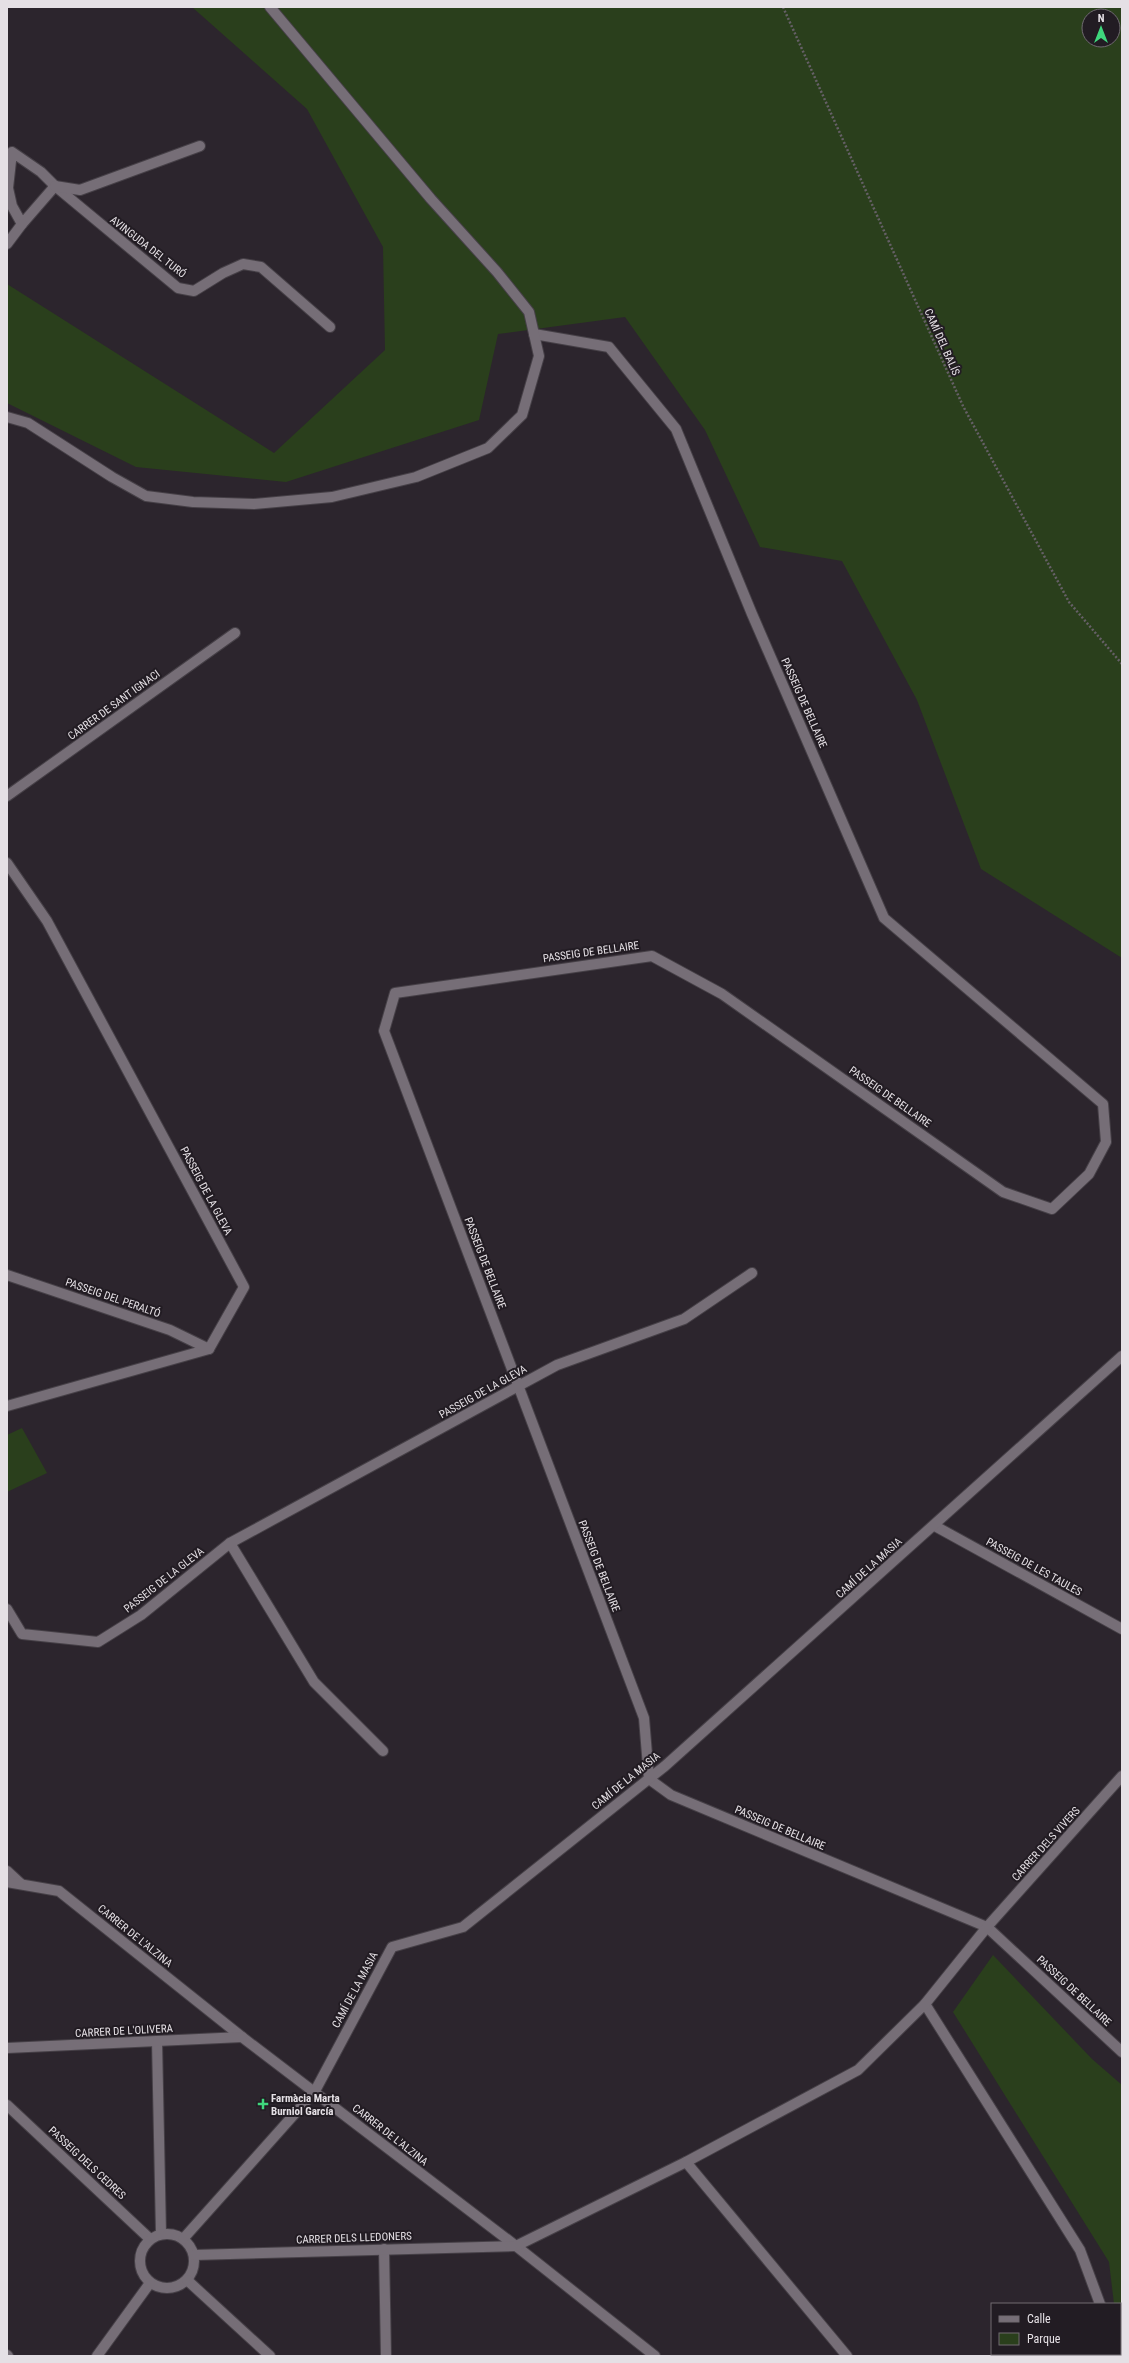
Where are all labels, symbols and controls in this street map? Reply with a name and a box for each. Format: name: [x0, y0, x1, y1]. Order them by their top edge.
north arrow: [1081, 8, 1121, 48]
text: N: [1098, 12, 1105, 25]
street label: AVINGUDA DEL TURÓ: [107, 213, 189, 281]
street label: CAMÍ DEL BALÍS: [921, 307, 963, 378]
street label: PASSEIG DE BELLAIRE: [778, 656, 830, 750]
street label: CARRER DE SANT IGNACI: [65, 667, 163, 743]
street label: PASSEIG DE BELLAIRE: [542, 939, 640, 965]
street label: PASSEIG DE BELLAIRE: [847, 1064, 934, 1130]
street label: PASSEIG DE LA GLEVA: [177, 1145, 235, 1238]
street label: PASSEIG DE BELLAIRE: [462, 1215, 509, 1311]
street label: PASSEIG DEL PERALTÓ: [64, 1276, 162, 1320]
street label: PASSEIG DE LA GLEVA: [437, 1362, 530, 1421]
street label: PASSEIG DE BELLAIRE: [576, 1518, 623, 1614]
street label: CAMÍ DE LA MASIA: [833, 1535, 905, 1601]
street label: PASSEIG DE LES TAULES: [984, 1535, 1084, 1599]
street label: PASSEIG DE LA GLEVA: [121, 1544, 207, 1615]
street label: CAMÍ DE LA MASIA: [589, 1749, 663, 1813]
street label: PASSEIG DE BELLAIRE: [733, 1803, 828, 1853]
street label: CARRER DELS VIVERS: [1009, 1804, 1083, 1884]
street label: CARRER DE L'ALZINA: [95, 1902, 175, 1970]
street label: CAMÍ DE LA MASIA: [329, 1949, 381, 2030]
street label: PASSEIG DE BELLAIRE: [1034, 1953, 1114, 2029]
street label: CARRER DE L'OLIVERA: [75, 2022, 174, 2040]
place label: Farmàcia Marta Burniol García: [271, 2092, 340, 2118]
marker: Farmàcia Marta Burniol García: [258, 2099, 268, 2109]
street label: CARRER DE L'ALZINA: [350, 2101, 431, 2169]
street label: PASSEIG DELS CEDRES: [46, 2124, 128, 2202]
street label: CARRER DELS LLEDONERS: [296, 2229, 412, 2247]
legend: [991, 2303, 1121, 2355]
text: Calle: [1027, 2312, 1051, 2326]
text: Parque: [1027, 2332, 1061, 2346]

